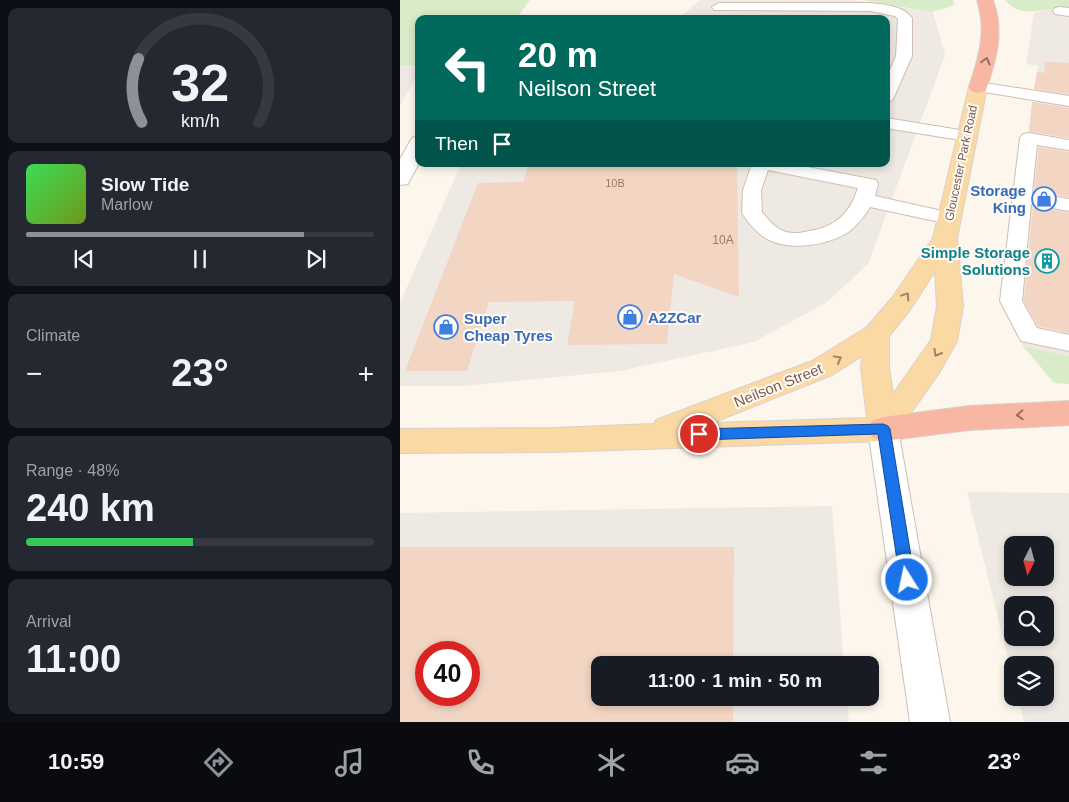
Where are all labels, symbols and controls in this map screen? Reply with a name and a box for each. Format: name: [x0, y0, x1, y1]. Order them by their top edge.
icon: left: [435, 35, 500, 100]
text: 20 m: [518, 35, 598, 74]
text: 32: [171, 54, 229, 112]
one-way arrow: [980, 56, 991, 65]
text: Neilson Street: [518, 76, 656, 101]
street label: Gloucester Park Road: [942, 104, 980, 222]
text: km/h: [181, 111, 219, 131]
icon: arrive: [488, 130, 516, 158]
text: Then: [435, 133, 478, 154]
text: Slow Tide: [101, 174, 189, 195]
house number: 10B: [605, 177, 625, 189]
place label: Storage King: [970, 182, 1026, 216]
shop icon: Storage King: [1031, 186, 1057, 212]
text: Marlow: [101, 196, 153, 213]
house number: 10A: [712, 233, 734, 247]
place label: Simple Storage Solutions: [921, 244, 1030, 278]
icon: previous: [70, 245, 98, 273]
icon: pause: [186, 245, 214, 273]
icon: next: [302, 245, 330, 273]
building icon: Simple Storage Solutions: [1034, 248, 1060, 274]
one-way arrow: [900, 292, 909, 302]
shop icon: A2ZCar: [617, 304, 643, 330]
place label: A2ZCar: [648, 309, 702, 326]
place label: Super Cheap Tyres: [464, 310, 553, 344]
shop icon: Super Cheap Tyres: [433, 314, 459, 340]
text: Climate: [26, 327, 80, 344]
one-way arrow: [933, 347, 943, 356]
text: 23°: [171, 352, 229, 394]
one-way arrow: [832, 355, 841, 365]
text: −: [26, 358, 42, 389]
text: +: [358, 358, 374, 389]
street label: Neilson Street: [731, 359, 826, 411]
one-way arrow: [1016, 409, 1024, 420]
pin: [678, 413, 720, 455]
icon: arrive: [685, 420, 713, 448]
text: Range · 48%: [26, 462, 119, 479]
text: 240 km: [26, 487, 155, 529]
north arrow: [1004, 536, 1054, 586]
map controls: [1004, 536, 1054, 706]
position arrow: [880, 553, 932, 605]
button: search: [1004, 596, 1054, 646]
text: Arrival: [26, 613, 71, 630]
text: 11:00: [26, 638, 121, 680]
speed limit sign: 40: [415, 641, 480, 706]
button: layers: [1004, 656, 1054, 706]
text: 11:00 · 1 min · 50 m: [648, 670, 822, 691]
icon: directions: [201, 745, 236, 780]
icon: music: [332, 745, 367, 780]
icon: phone: [463, 745, 498, 780]
icon: climate: [594, 745, 629, 780]
icon: car: [725, 745, 760, 780]
icon: filters: [856, 745, 891, 780]
text: 10:59: [48, 749, 104, 774]
text: 23°: [988, 749, 1021, 774]

